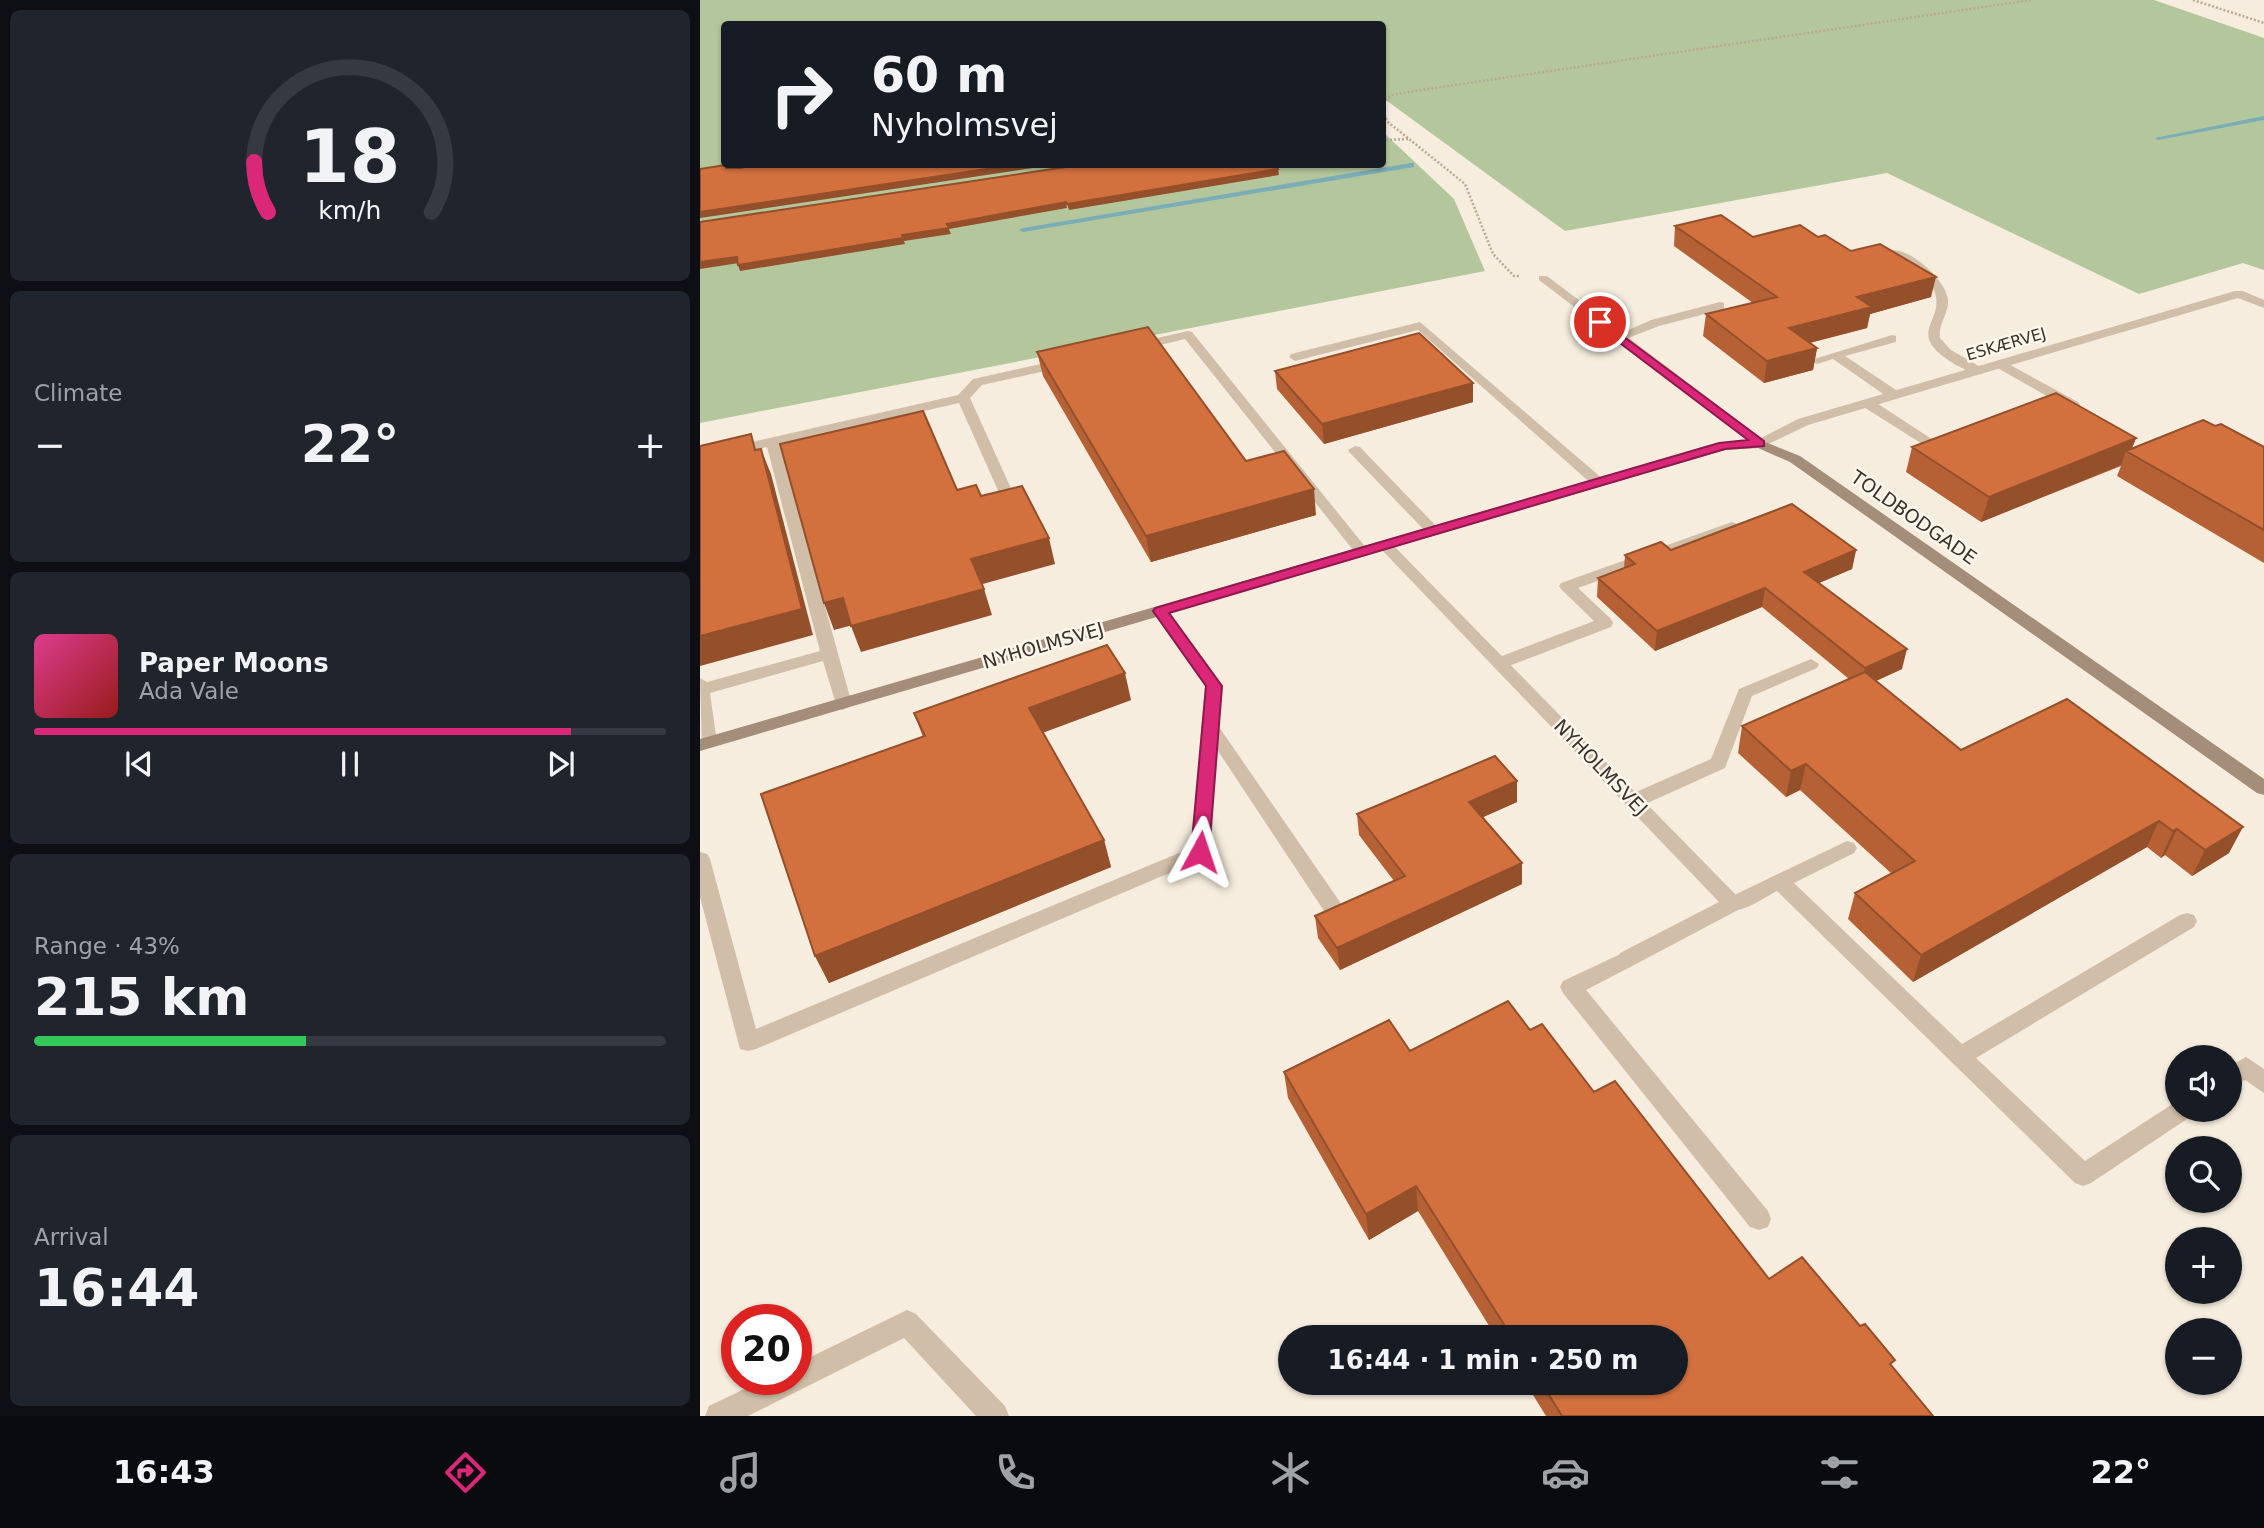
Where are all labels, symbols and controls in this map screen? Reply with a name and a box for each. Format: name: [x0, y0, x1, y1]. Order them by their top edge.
text: 60 m: [871, 47, 1007, 104]
icon: right: [756, 49, 847, 140]
text: Nyholmsvej: [871, 106, 1058, 144]
text: 18: [299, 114, 401, 199]
text: km/h: [318, 195, 382, 224]
pin: [1570, 292, 1630, 352]
icon: arrive: [1581, 303, 1619, 341]
street label: ESKÆRVEJ: [1964, 324, 2048, 364]
text: Climate: [34, 380, 123, 406]
text: 22°: [301, 414, 399, 474]
text: −: [34, 423, 66, 467]
text: +: [634, 423, 666, 467]
street label: TOLDBODGADE: [1846, 465, 1981, 569]
street label: NYHOLMSVEJ: [980, 617, 1106, 673]
text: Paper Moons: [139, 648, 329, 678]
text: Ada Vale: [139, 678, 239, 704]
street label: NYHOLMSVEJ: [1550, 715, 1652, 819]
icon: previous: [120, 745, 158, 783]
icon: pause: [331, 745, 369, 783]
icon: next: [542, 745, 580, 783]
position arrow: [1163, 815, 1237, 889]
text: Range · 43%: [34, 933, 180, 959]
text: 215 km: [34, 967, 249, 1027]
map controls: [2165, 1045, 2242, 1395]
button: sound: [2165, 1045, 2242, 1122]
button: search: [2165, 1136, 2242, 1213]
text: Arrival: [34, 1224, 109, 1250]
button: +: [2165, 1227, 2242, 1304]
text: 16:44: [34, 1258, 200, 1318]
speed limit sign: 20: [721, 1304, 812, 1395]
button: −: [2165, 1318, 2242, 1395]
text: 16:44 · 1 min · 250 m: [1328, 1345, 1638, 1375]
icon: directions: [441, 1448, 490, 1497]
icon: music: [716, 1448, 765, 1497]
icon: phone: [991, 1448, 1040, 1497]
icon: climate: [1266, 1448, 1315, 1497]
icon: car: [1541, 1448, 1590, 1497]
icon: filters: [1815, 1448, 1864, 1497]
text: 16:43: [113, 1453, 215, 1491]
text: 22°: [2090, 1453, 2151, 1491]

